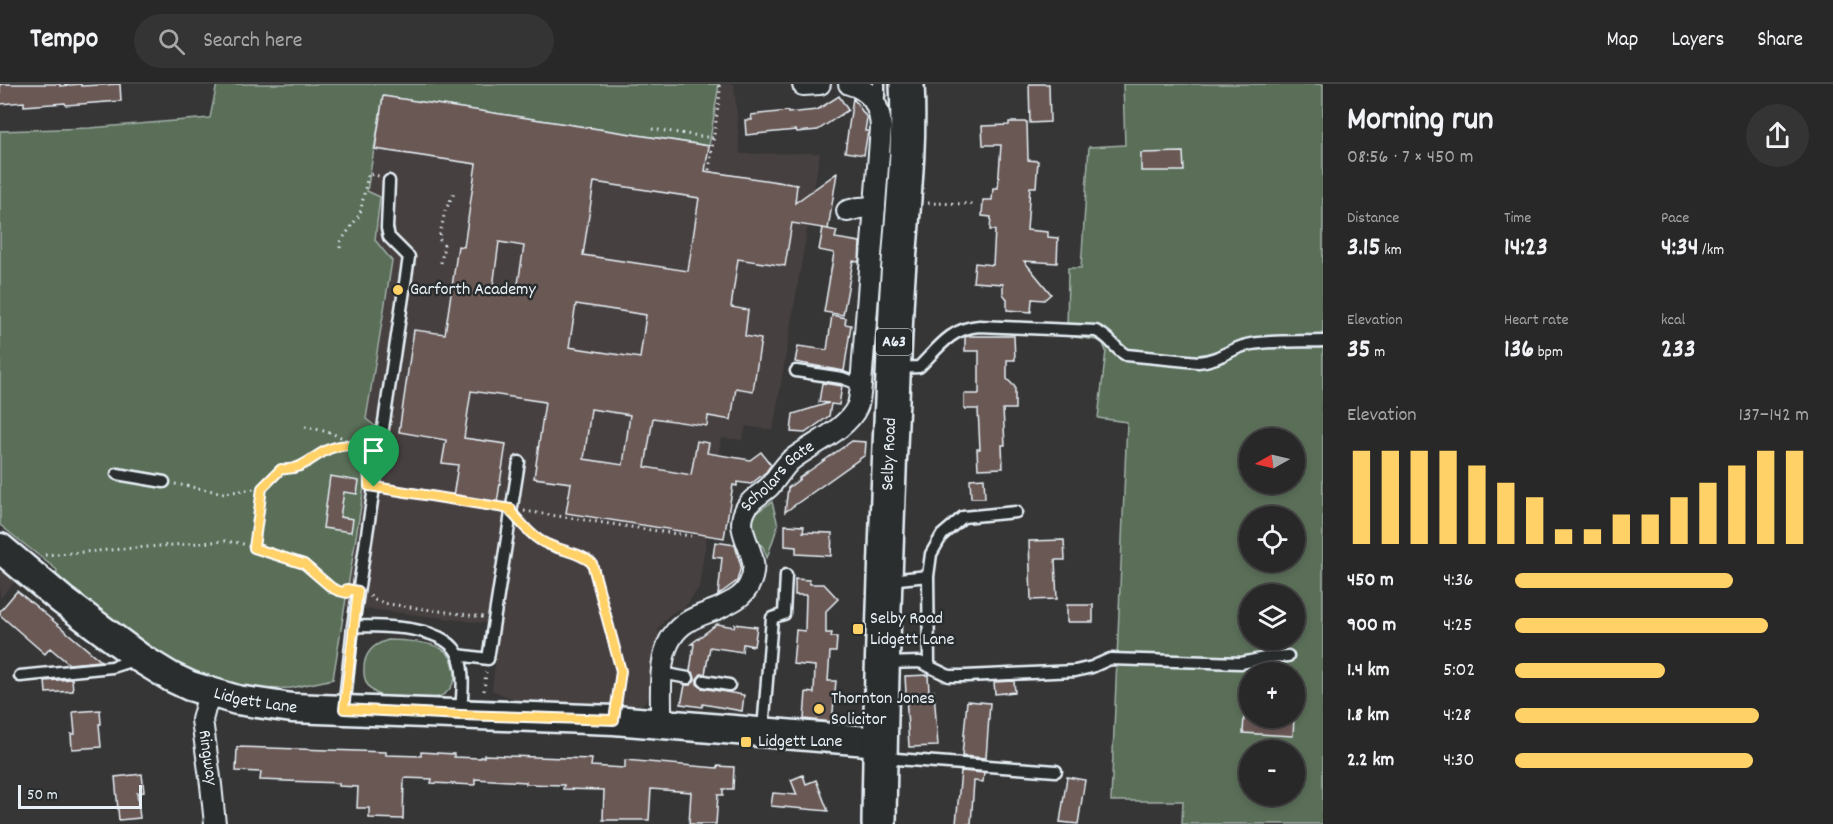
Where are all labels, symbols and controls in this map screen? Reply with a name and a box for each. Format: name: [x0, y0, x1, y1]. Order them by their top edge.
search box: [134, 14, 554, 68]
text: Tempo: [30, 21, 98, 61]
icon: search: [155, 25, 188, 58]
text: Search here: [203, 26, 303, 57]
text: Map: [1607, 26, 1638, 56]
text: Layers: [1671, 26, 1724, 56]
text: Share: [1757, 26, 1803, 56]
text: Morning run: [1347, 98, 1494, 145]
button: share: [1746, 104, 1809, 167]
text: 08:56 · 7 × 450 m: [1347, 144, 1473, 172]
text: Distance: [1347, 207, 1399, 230]
text: Time: [1504, 207, 1531, 230]
text: Pace: [1661, 207, 1689, 230]
text: 3.15: [1347, 230, 1381, 267]
text: 14:23: [1504, 230, 1548, 267]
text: 4:34: [1661, 230, 1698, 267]
text: km: [1381, 239, 1402, 262]
text: /km: [1698, 239, 1724, 262]
place label: Garforth Academy: [410, 278, 536, 303]
marker: Garforth Academy: [391, 283, 405, 297]
text: Elevation: [1347, 309, 1403, 332]
text: Heart rate: [1504, 309, 1569, 332]
text: kcal: [1661, 309, 1685, 332]
road number: A63: [876, 329, 912, 355]
text: 35: [1347, 332, 1371, 369]
text: 136: [1504, 332, 1534, 369]
text: 233: [1661, 332, 1695, 369]
text: m: [1371, 341, 1385, 364]
text: bpm: [1534, 341, 1563, 364]
text: Elevation: [1347, 402, 1417, 430]
text: 137–142 m: [1738, 402, 1809, 430]
street label: Selby Road: [876, 417, 904, 491]
pin: [348, 425, 399, 487]
north arrow: [1239, 428, 1305, 494]
map controls: [1239, 428, 1305, 806]
icon: arrive: [357, 434, 390, 467]
street label: Scholars Gate: [734, 435, 820, 517]
button: locate: [1239, 506, 1305, 572]
text: 450 m: [1347, 567, 1394, 595]
text: 4:36: [1443, 567, 1473, 595]
button: layers: [1239, 584, 1305, 650]
place label: Selby Road Lidgett Lane: [870, 607, 954, 653]
text: 900 m: [1347, 612, 1396, 640]
text: 4:25: [1443, 612, 1473, 640]
marker: Selby Road Lidgett Lane: [851, 622, 865, 636]
text: 1.4 km: [1347, 657, 1390, 685]
text: 5:02: [1443, 657, 1475, 685]
button: +: [1239, 662, 1305, 728]
street label: Lidgett Lane: [211, 681, 298, 721]
place label: Thornton Jones Solicitor: [831, 687, 935, 733]
marker: Thornton Jones Solicitor: [812, 702, 826, 716]
text: 1.8 km: [1347, 702, 1389, 730]
text: 4:28: [1443, 702, 1471, 730]
street label: Ringway: [191, 728, 224, 788]
place label: Lidgett Lane: [758, 730, 842, 755]
marker: Lidgett Lane: [739, 735, 753, 749]
button: −: [1239, 740, 1305, 806]
text: 2.2 km: [1347, 747, 1394, 775]
text: 4:30: [1443, 747, 1474, 775]
scale bar: [18, 782, 142, 810]
text: 50 m: [27, 784, 58, 807]

